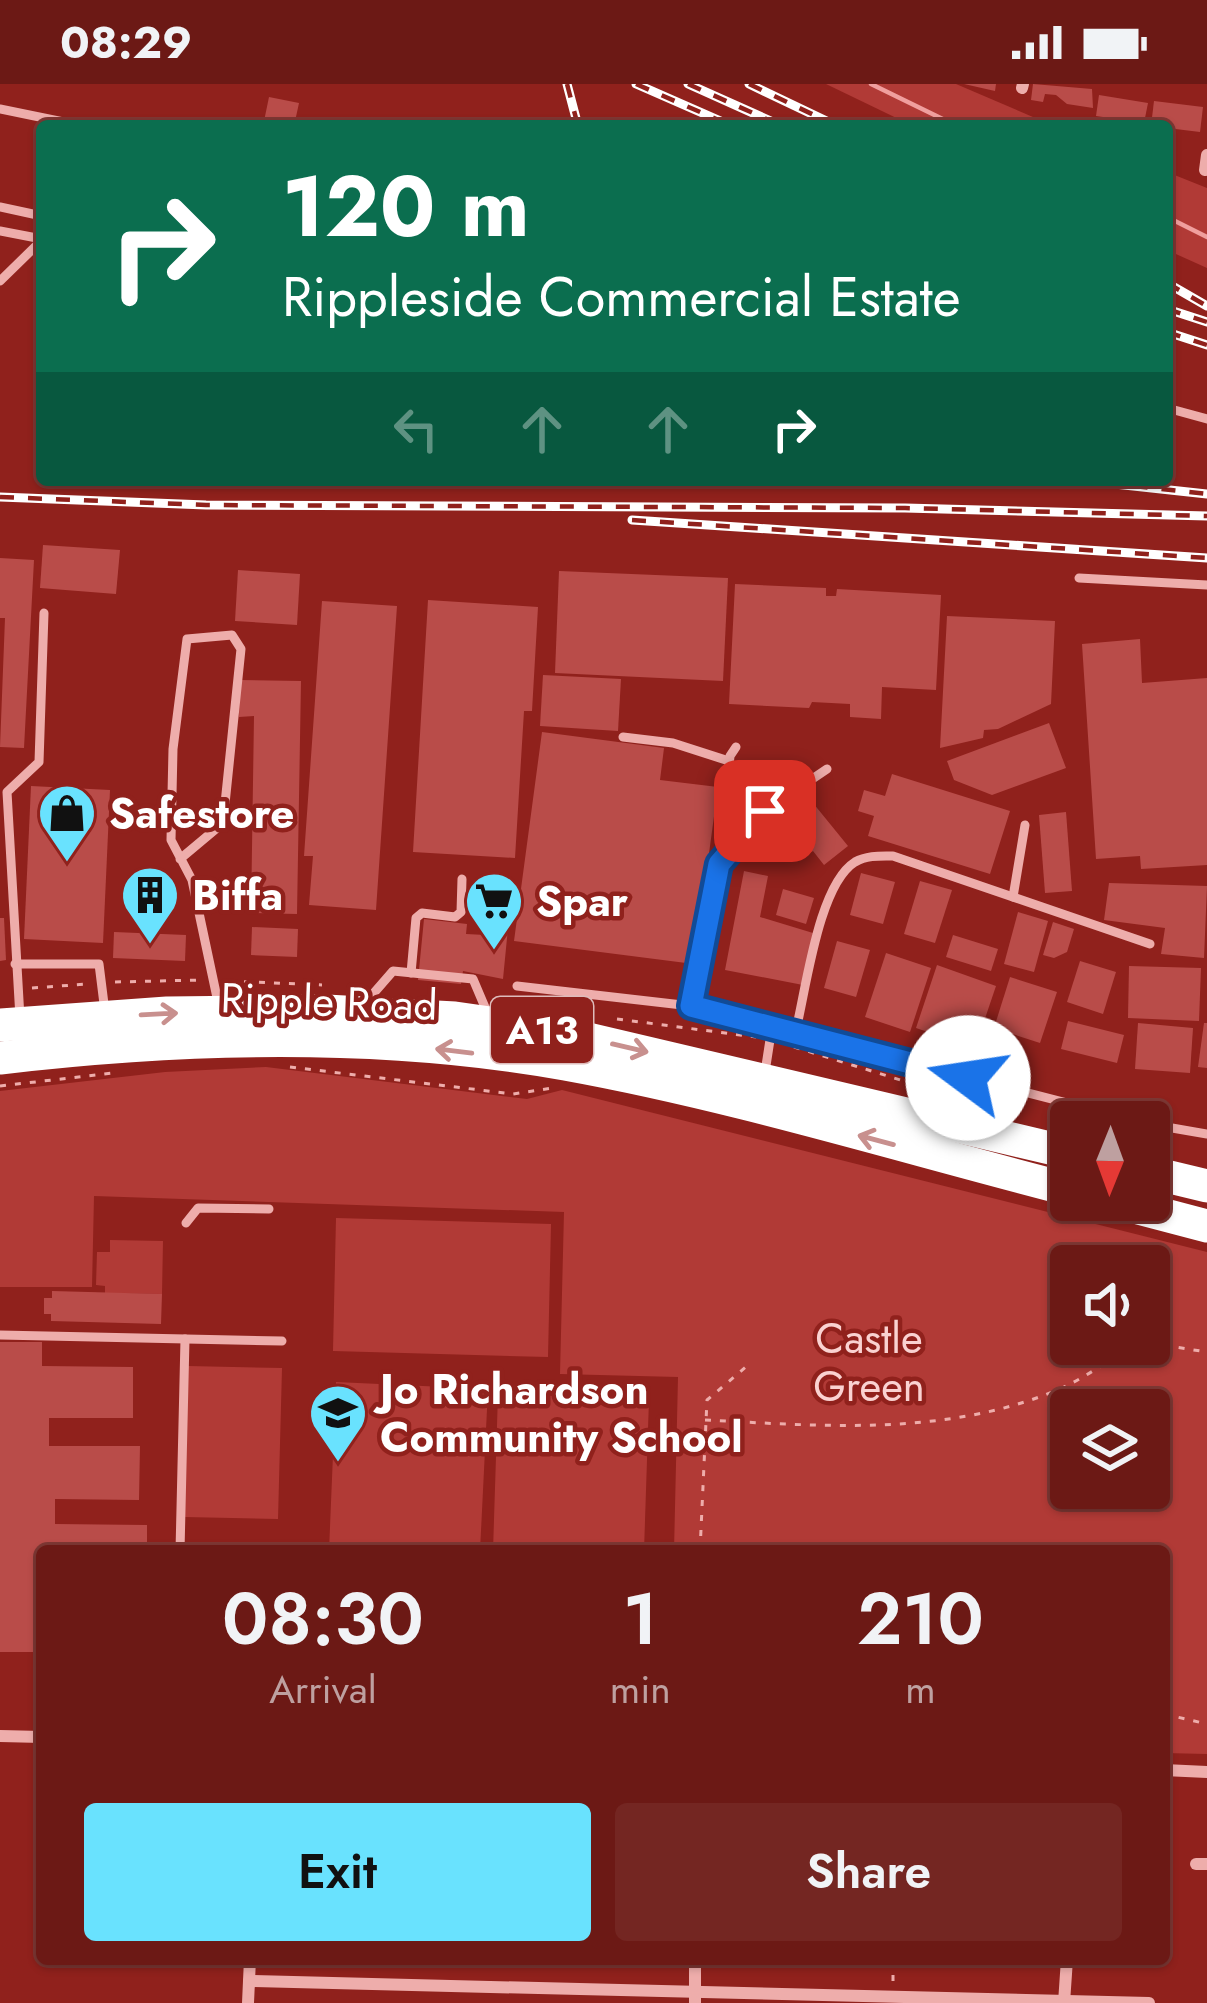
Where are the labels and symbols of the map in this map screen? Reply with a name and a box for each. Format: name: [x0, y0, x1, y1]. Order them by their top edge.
pin: [714, 760, 816, 862]
shop icon: Safestore: [36, 782, 98, 864]
place label: Safestore: [109, 783, 294, 844]
building icon: Biffa: [119, 864, 181, 946]
place label: Biffa: [192, 865, 283, 926]
supermarket icon: Spar: [463, 870, 525, 952]
place label: Spar: [536, 871, 629, 932]
street label: Ripple Road: [220, 967, 438, 1036]
road number: A13: [491, 997, 593, 1063]
one-way arrow: [139, 1002, 178, 1025]
position arrow: [905, 1015, 1031, 1141]
one-way arrow: [610, 1038, 648, 1060]
one-way arrow: [436, 1039, 475, 1061]
north arrow: [1050, 1101, 1170, 1221]
one-way arrow: [858, 1127, 896, 1149]
park label: Castle Green: [813, 1308, 925, 1417]
place label: Jo Richardson Community School: [373, 1359, 743, 1468]
school or university icon: Jo Richardson Community School: [307, 1382, 369, 1464]

